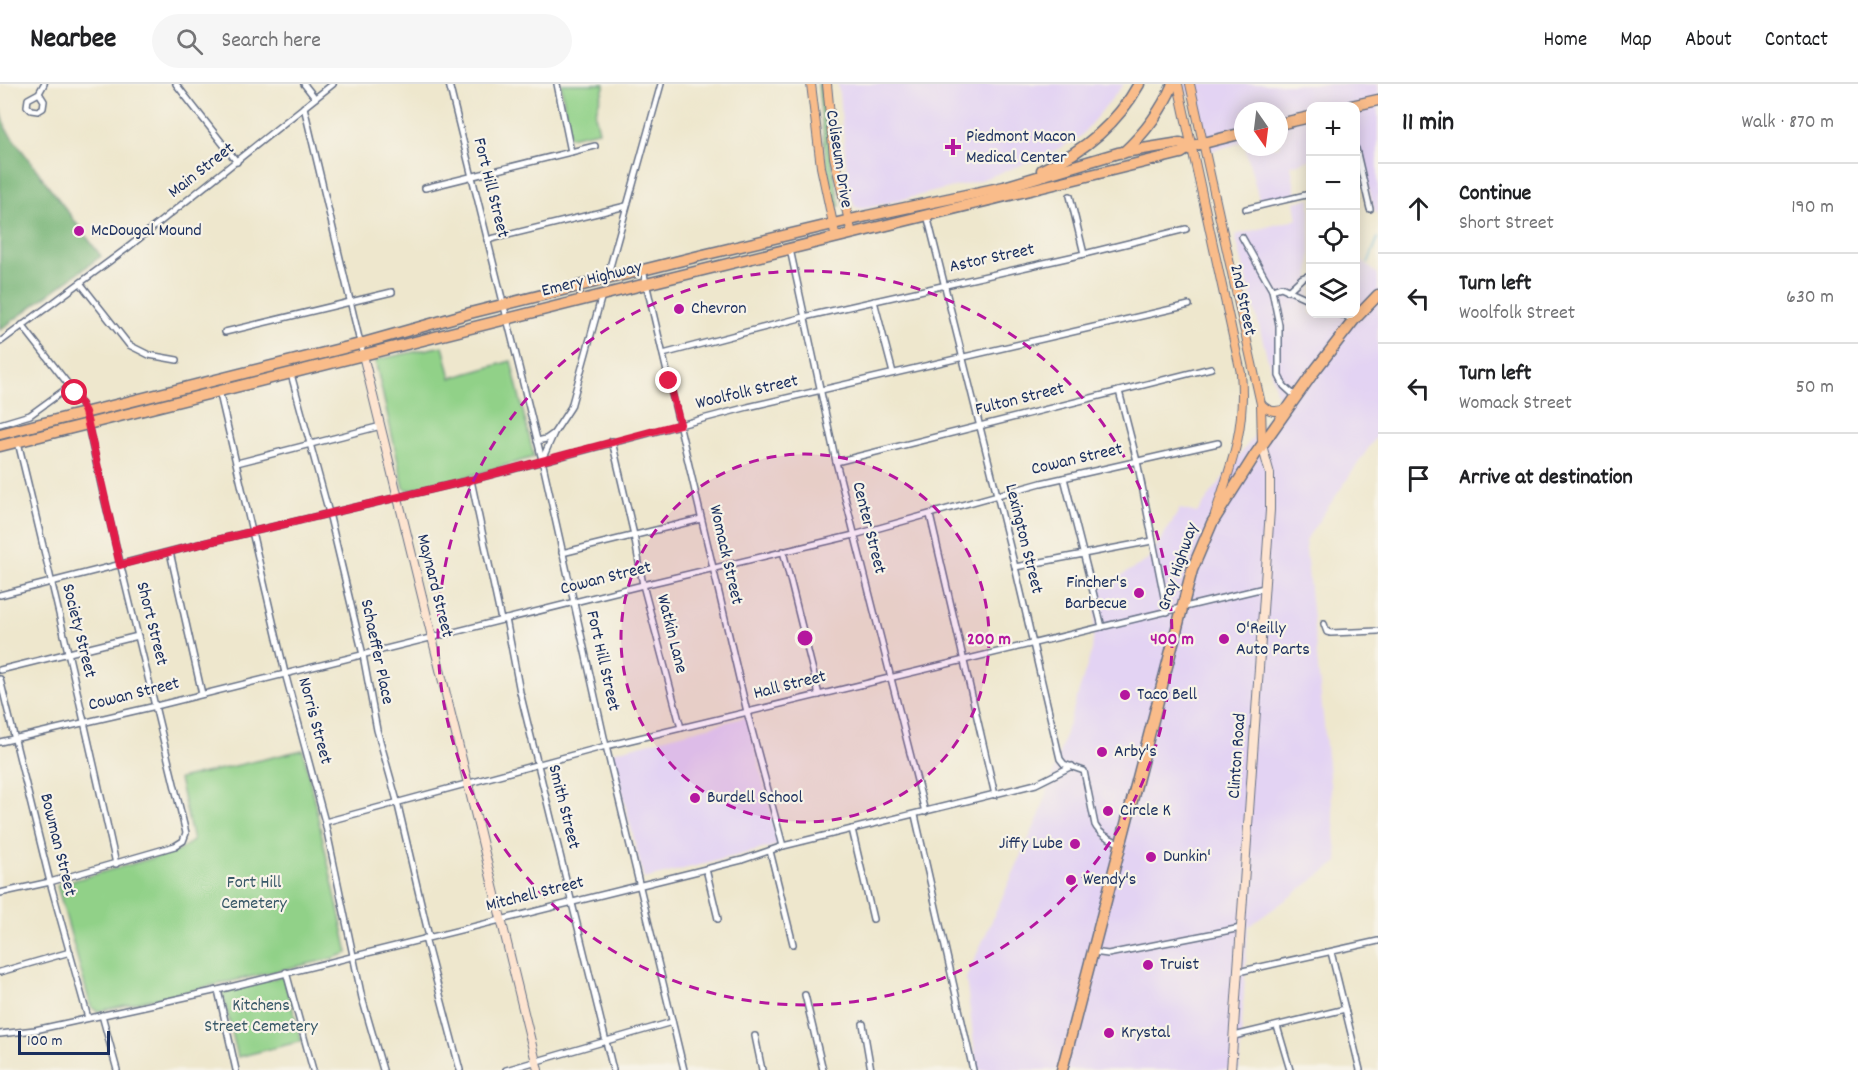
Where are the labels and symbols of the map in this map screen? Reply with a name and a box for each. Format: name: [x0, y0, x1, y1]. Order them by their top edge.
north arrow: [1234, 102, 1288, 156]
street label: Coliseum Drive: [818, 108, 858, 210]
place label: Piedmont Macon Medical Center: [966, 125, 1076, 171]
street label: Fort Hill Street: [465, 135, 515, 241]
street label: Main Street: [163, 137, 241, 205]
marker: Piedmont Macon Medical Center: [944, 138, 962, 156]
place label: McDougal Mound: [91, 219, 202, 244]
marker: McDougal Mound: [72, 224, 86, 238]
street label: Astor Street: [947, 238, 1037, 280]
street label: Emery Highway: [539, 255, 645, 305]
street label: 2nd Street: [1222, 262, 1262, 338]
place label: Chevron: [691, 297, 747, 322]
marker: Chevron: [672, 302, 686, 316]
route end: [655, 367, 681, 393]
street label: Woolfolk Street: [693, 369, 801, 417]
street label: Fulton Street: [973, 377, 1067, 423]
route start: [61, 379, 87, 405]
street label: Cowan Street: [1029, 437, 1126, 483]
street label: Center Street: [844, 479, 892, 577]
street label: Lexington Street: [997, 481, 1049, 597]
street label: Womack Street: [701, 503, 749, 608]
street label: Gray Highway: [1152, 519, 1206, 614]
street label: Maynard Street: [409, 532, 459, 641]
street label: Cowan Street: [558, 556, 655, 602]
place label: Fincher's Barbecue: [1065, 571, 1127, 617]
street label: Short Street: [129, 580, 174, 669]
street label: Society Street: [54, 581, 102, 681]
marker: Fincher's Barbecue: [1132, 586, 1146, 600]
street label: Watkin Lane: [649, 592, 693, 676]
street label: Schaeffer Place: [353, 597, 399, 707]
street label: Fort Hill Street: [578, 608, 626, 714]
place label: O'Reilly Auto Parts: [1236, 617, 1310, 663]
centre of rings: [795, 628, 815, 648]
text: 200 m: [967, 628, 1011, 653]
text: 400 m: [1150, 628, 1194, 653]
marker: O'Reilly Auto Parts: [1217, 632, 1231, 646]
street label: Hall Street: [751, 665, 829, 707]
street label: Cowan Street: [86, 672, 183, 718]
street label: Norris Street: [290, 675, 338, 768]
place label: Taco Bell: [1137, 683, 1198, 708]
marker: Taco Bell: [1118, 688, 1132, 702]
street label: Clinton Road: [1223, 712, 1253, 800]
place label: Arby's: [1114, 740, 1157, 765]
marker: Arby's: [1095, 745, 1109, 759]
street label: Smith Street: [540, 762, 586, 852]
place label: Burdell School: [707, 786, 803, 811]
street label: Bowman Street: [32, 791, 82, 899]
marker: Burdell School: [688, 791, 702, 805]
place label: Circle K: [1120, 799, 1171, 824]
marker: Circle K: [1101, 804, 1115, 818]
place label: Jiffy Lube: [999, 832, 1063, 857]
marker: Jiffy Lube: [1068, 837, 1082, 851]
place label: Dunkin': [1163, 845, 1211, 870]
marker: Dunkin': [1144, 850, 1158, 864]
place label: Wendy's: [1083, 868, 1136, 893]
park label: Fort Hill Cemetery: [221, 871, 288, 917]
street label: Mitchell Street: [483, 871, 587, 919]
marker: Wendy's: [1064, 873, 1078, 887]
place label: Truist: [1160, 953, 1200, 978]
marker: Truist: [1141, 958, 1155, 972]
park label: Kitchens Street Cemetery: [204, 994, 318, 1040]
place label: Krystal: [1121, 1021, 1171, 1046]
marker: Krystal: [1102, 1026, 1116, 1040]
scale bar: [18, 1028, 110, 1056]

